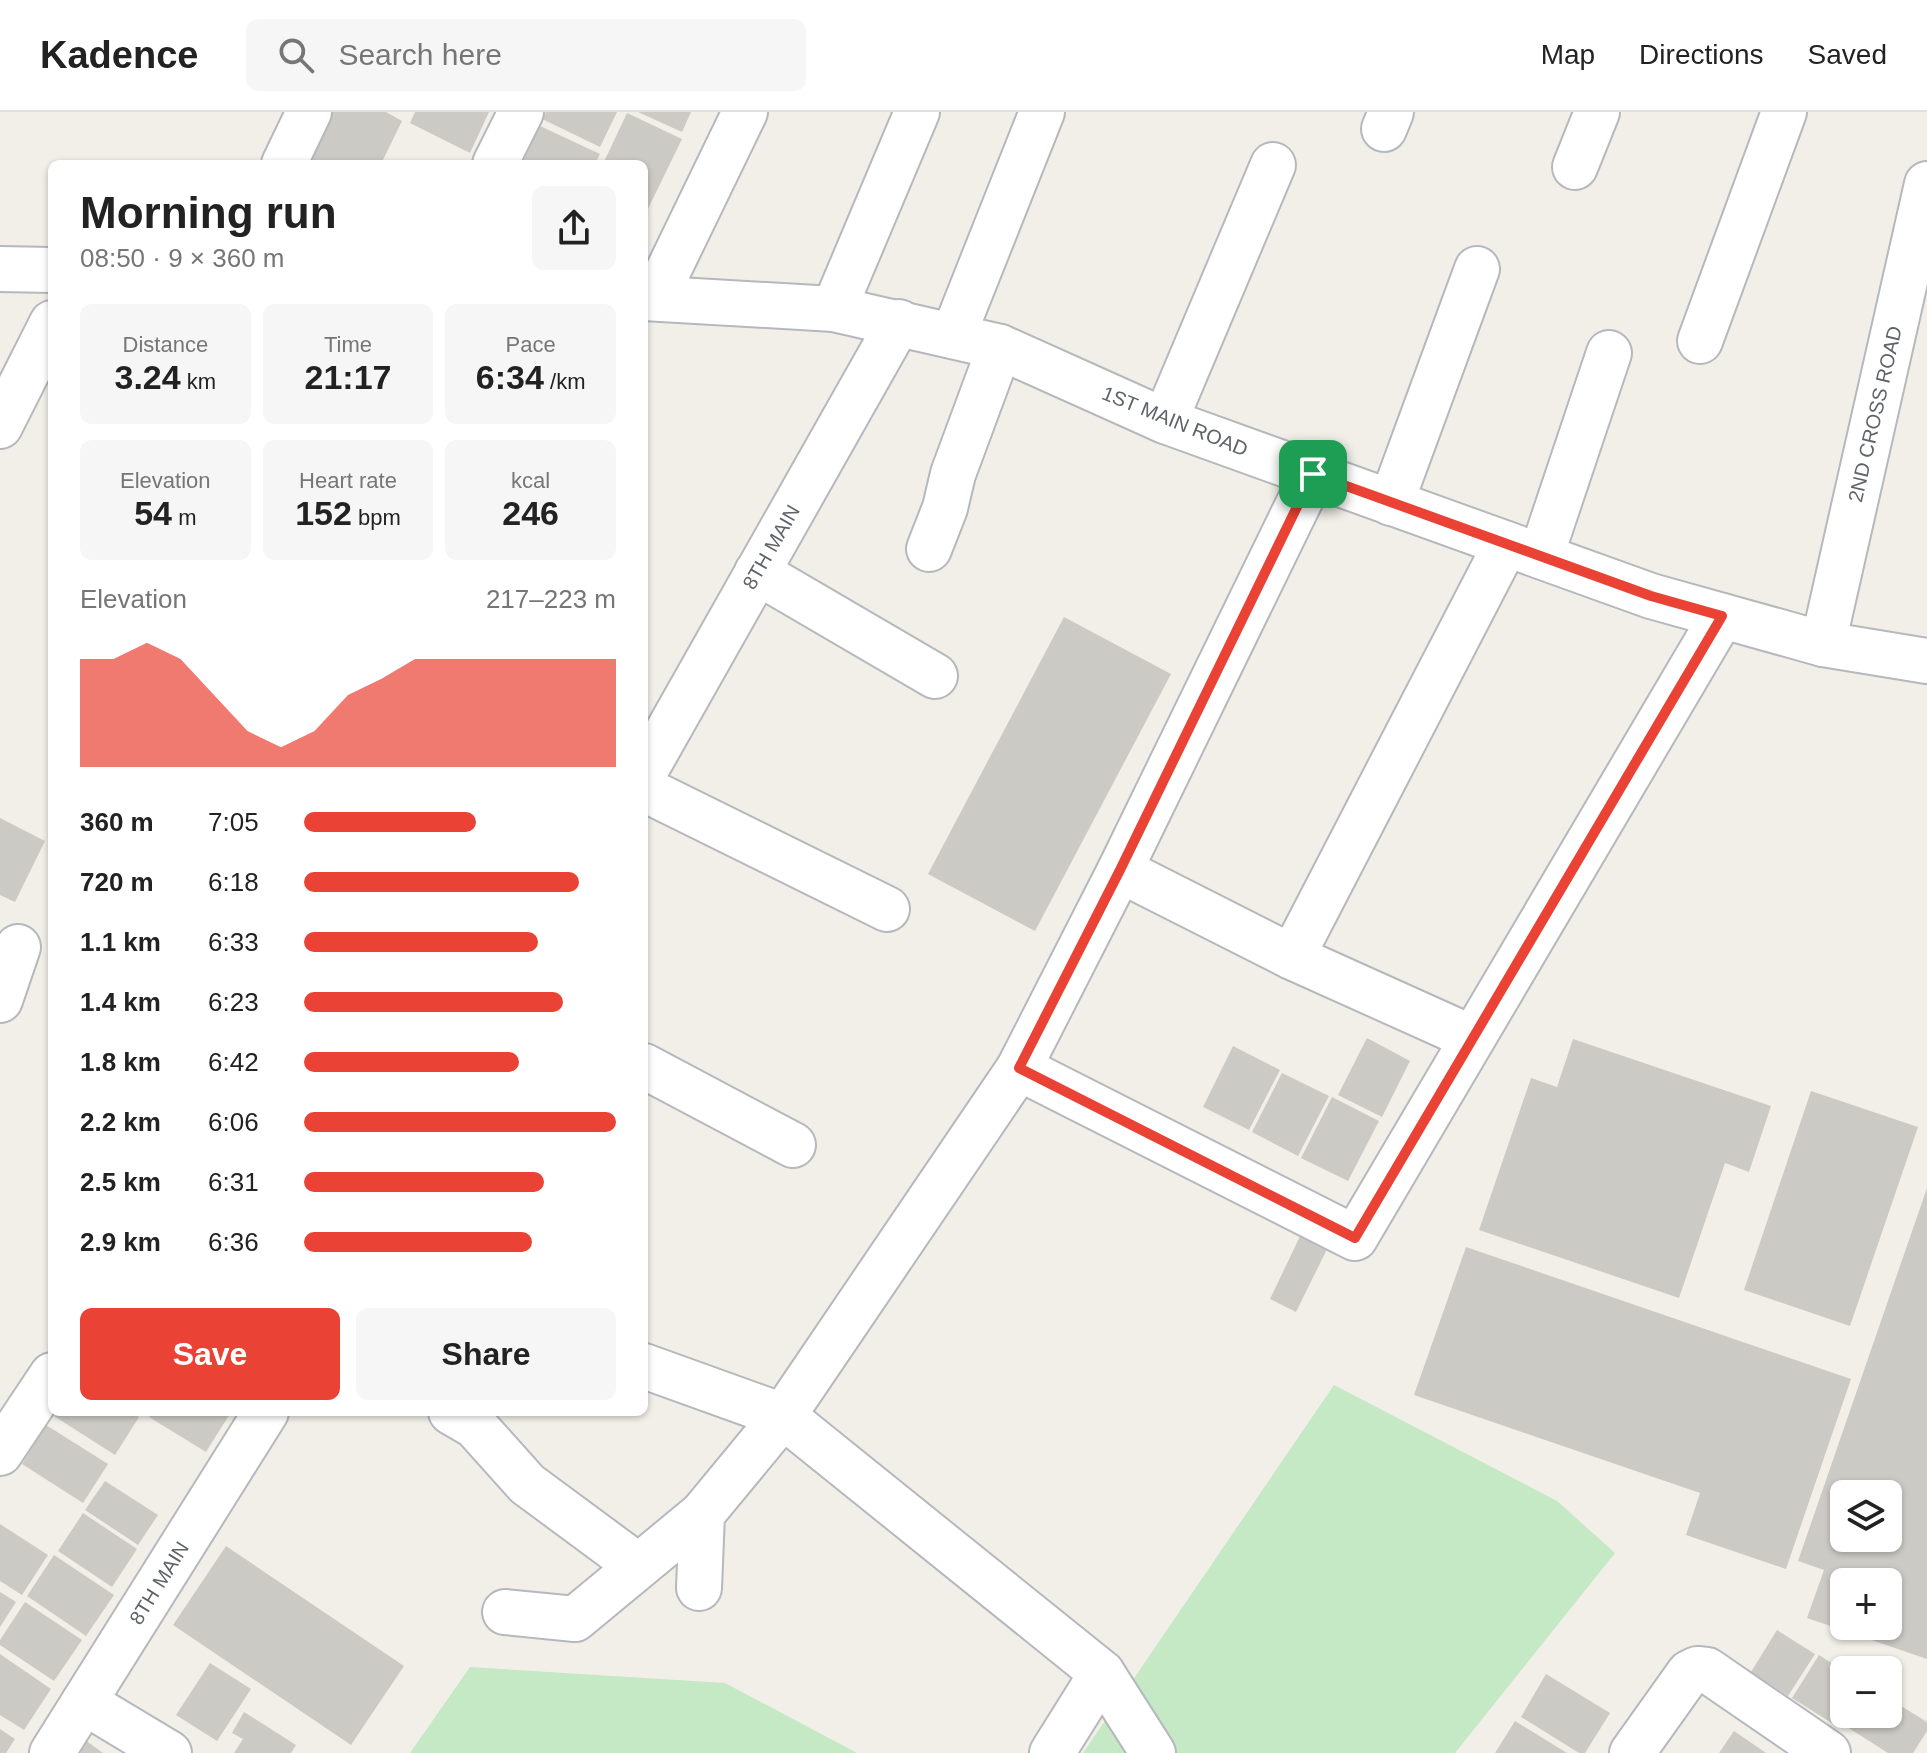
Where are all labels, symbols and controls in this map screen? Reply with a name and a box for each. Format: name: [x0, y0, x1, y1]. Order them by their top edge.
search box: [246, 19, 806, 91]
icon: search: [274, 33, 318, 77]
text: Kadence: [40, 34, 198, 76]
text: Search here: [338, 38, 502, 71]
text: Map: [1541, 39, 1595, 70]
text: Directions: [1639, 39, 1764, 70]
text: Saved: [1808, 39, 1887, 70]
button: share: [532, 186, 616, 270]
text: Morning run: [80, 188, 337, 237]
text: 08:50 · 9 × 360 m: [80, 243, 285, 273]
street label: 2ND CROSS ROAD: [1844, 324, 1906, 504]
text: Distance: [123, 332, 208, 357]
text: Time: [324, 332, 372, 357]
text: Pace: [506, 332, 556, 357]
text: 3.24: [115, 358, 181, 396]
text: 21:17: [305, 358, 391, 396]
text: 6:34: [476, 358, 544, 396]
text: km: [181, 369, 216, 394]
text: /km: [544, 369, 585, 394]
street label: 1ST MAIN ROAD: [1099, 382, 1251, 460]
pin: [1279, 440, 1347, 508]
icon: arrive: [1291, 452, 1335, 496]
text: Elevation: [120, 468, 211, 493]
text: Heart rate: [299, 468, 397, 493]
text: kcal: [511, 468, 550, 493]
text: 54: [134, 494, 172, 532]
text: 152: [295, 494, 352, 532]
text: 246: [502, 494, 559, 532]
street label: 8TH MAIN: [738, 501, 804, 593]
text: m: [172, 505, 196, 530]
text: bpm: [352, 505, 401, 530]
text: Elevation: [80, 584, 187, 614]
text: 217–223 m: [486, 584, 616, 614]
text: 360 m: [80, 807, 154, 837]
text: 7:05: [208, 807, 259, 837]
text: 720 m: [80, 867, 154, 897]
text: 6:18: [208, 867, 259, 897]
text: 1.1 km: [80, 927, 161, 957]
text: 6:33: [208, 927, 259, 957]
text: 1.4 km: [80, 987, 161, 1017]
text: 6:23: [208, 987, 259, 1017]
text: 1.8 km: [80, 1047, 161, 1077]
text: 6:42: [208, 1047, 259, 1077]
text: 2.2 km: [80, 1107, 161, 1137]
text: 6:06: [208, 1107, 259, 1137]
text: 2.5 km: [80, 1167, 161, 1197]
text: 6:31: [208, 1167, 259, 1197]
text: 2.9 km: [80, 1227, 161, 1257]
text: 6:36: [208, 1227, 259, 1257]
button: Save: [80, 1308, 340, 1400]
button: Share: [356, 1308, 616, 1400]
map controls: [1830, 1480, 1902, 1728]
button: layers: [1830, 1480, 1902, 1552]
street label: 8TH MAIN: [125, 1538, 193, 1628]
button: +: [1830, 1568, 1902, 1640]
button: −: [1830, 1656, 1902, 1728]

